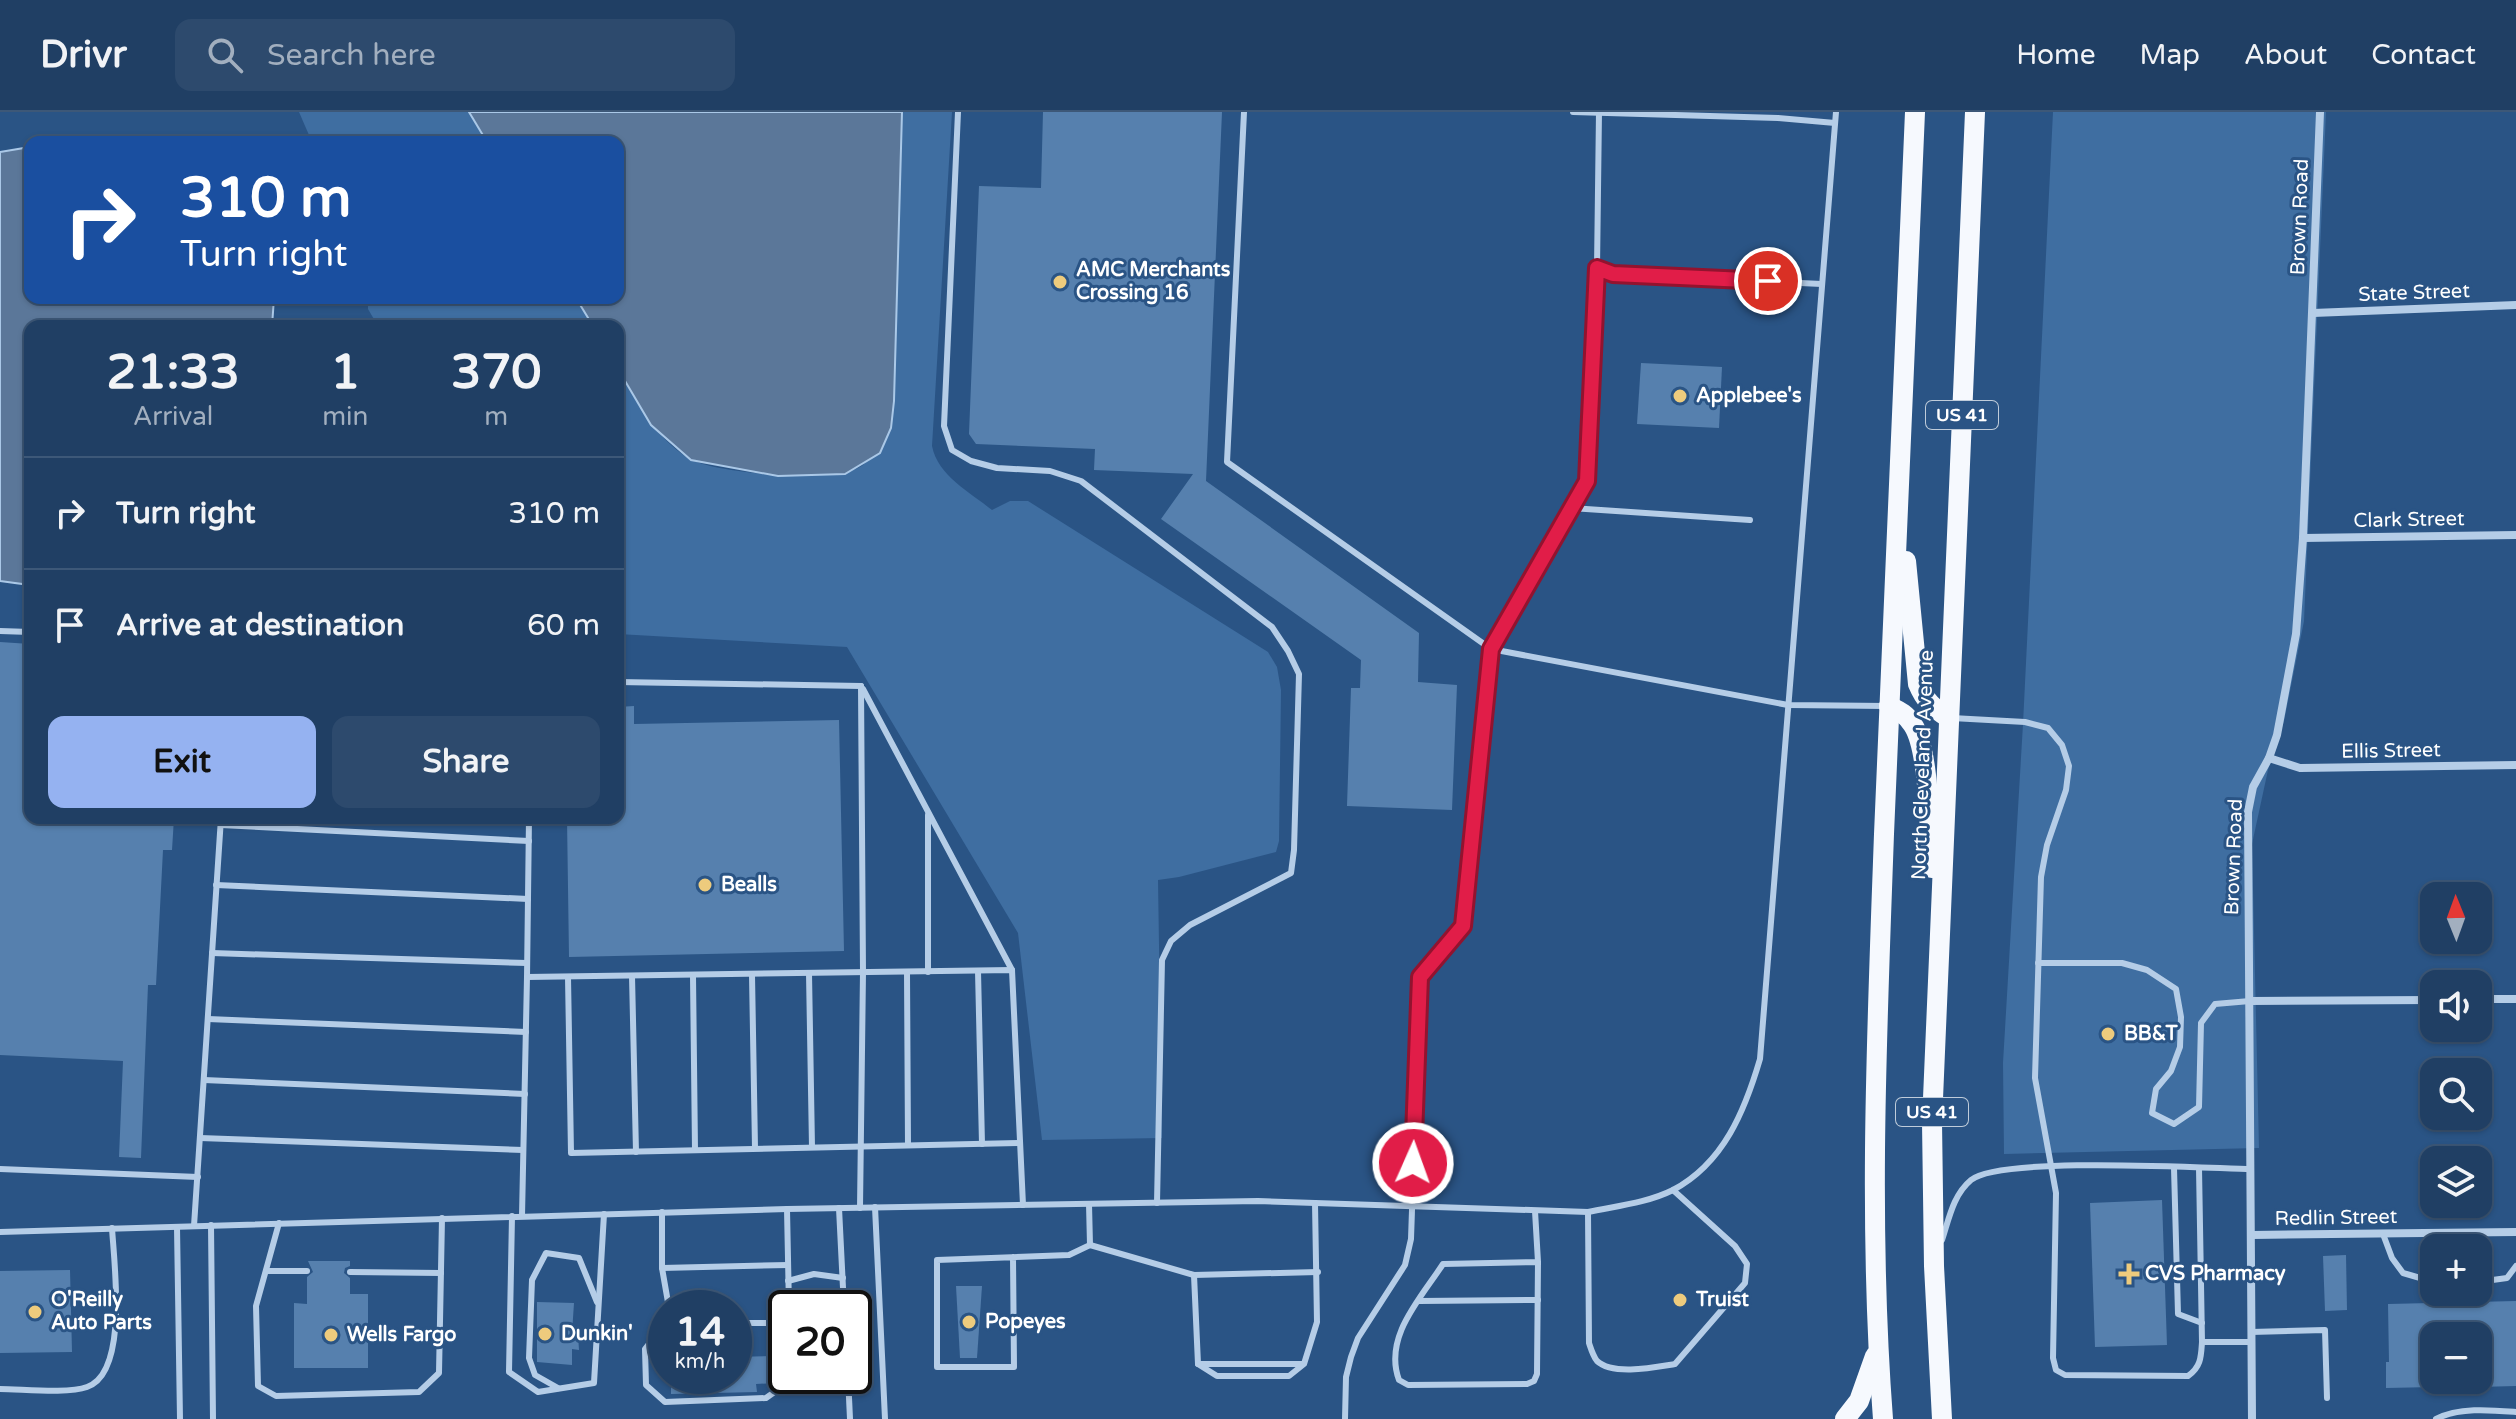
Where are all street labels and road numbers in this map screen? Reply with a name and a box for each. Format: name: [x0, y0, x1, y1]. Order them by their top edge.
street label: Brown Road: [2286, 158, 2314, 276]
street label: State Street: [2358, 279, 2471, 307]
road number: US 41: [1926, 401, 1998, 429]
street label: Clark Street: [2353, 507, 2465, 533]
street label: North Cleveland Avenue: [1907, 649, 1939, 881]
street label: Ellis Street: [2341, 738, 2441, 764]
street label: Brown Road: [2220, 798, 2248, 916]
road number: US 41: [1896, 1098, 1968, 1126]
street label: Redlin Street: [2274, 1205, 2398, 1231]

